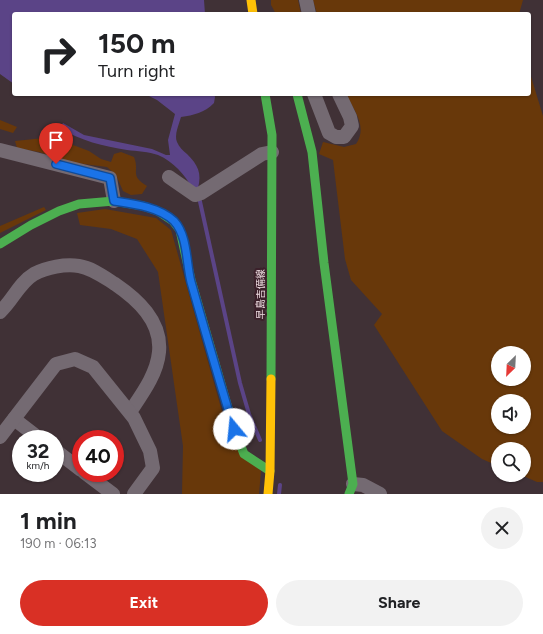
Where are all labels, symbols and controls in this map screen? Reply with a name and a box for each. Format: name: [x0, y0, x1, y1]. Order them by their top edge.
text: 150 m: [98, 26, 175, 60]
icon: right: [32, 28, 84, 80]
text: Turn right: [98, 60, 175, 82]
pin: [39, 123, 73, 164]
icon: arrive: [45, 129, 67, 151]
street label: 早島吉備線: [254, 269, 267, 319]
north arrow: [491, 346, 531, 386]
map controls: [491, 346, 531, 482]
button: sound: [491, 394, 531, 434]
position arrow: [213, 408, 255, 450]
speed limit sign: 40: [72, 430, 124, 482]
text: 32: [27, 439, 49, 463]
button: search: [491, 442, 531, 482]
text: km/h: [27, 459, 49, 472]
text: 1 min: [20, 506, 77, 535]
button: close: [481, 507, 523, 549]
text: 190 m · 06:13: [20, 536, 96, 551]
button: Exit: [20, 580, 268, 626]
button: Share: [276, 580, 523, 626]

